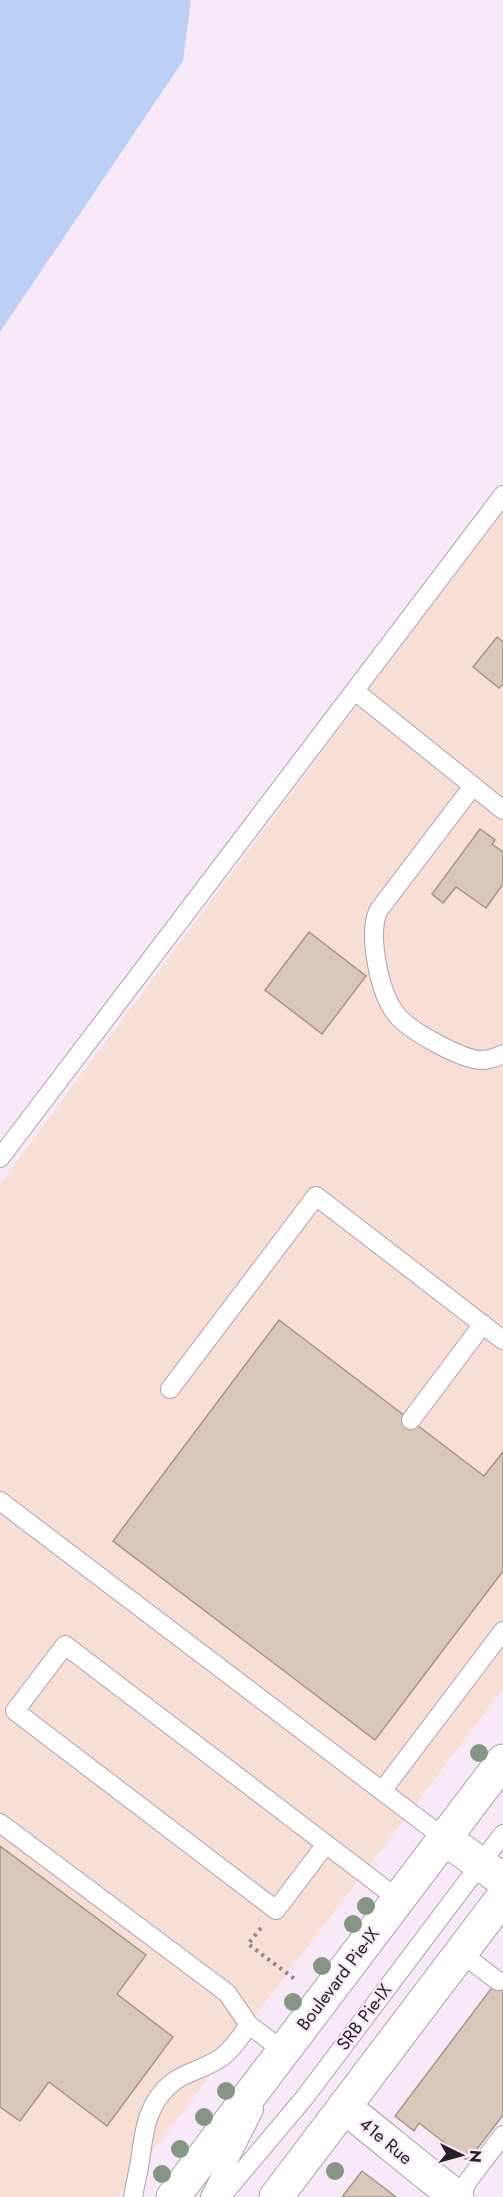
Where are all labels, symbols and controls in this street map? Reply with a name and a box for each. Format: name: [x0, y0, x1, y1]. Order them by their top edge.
street label: Boulevard Pie-IX: [291, 1922, 385, 2036]
street label: SRB Pie-IX: [330, 1978, 398, 2056]
street label: 41e Rue: [354, 2111, 418, 2171]
north arrow: [431, 2125, 491, 2185]
text: N: [463, 2149, 487, 2164]

